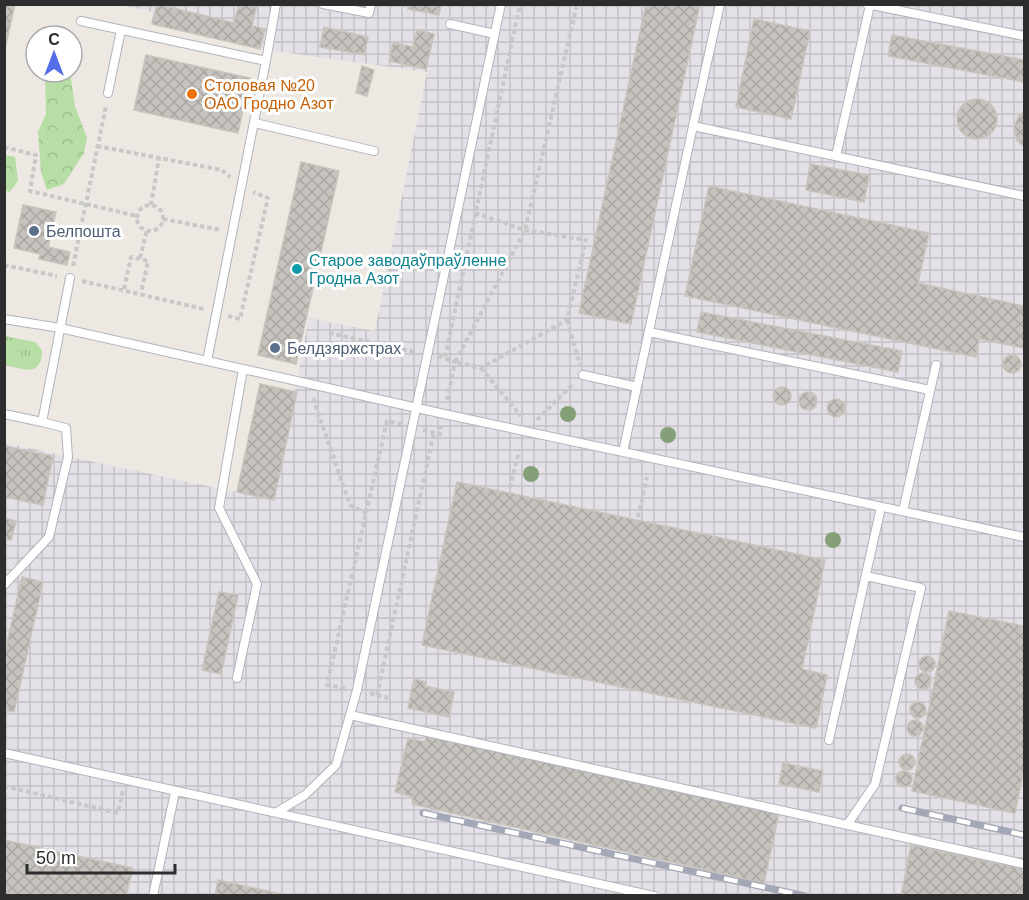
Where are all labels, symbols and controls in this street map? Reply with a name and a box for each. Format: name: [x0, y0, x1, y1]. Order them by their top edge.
north arrow: [24, 24, 84, 84]
text: С: [48, 31, 60, 48]
place label: Столовая №20 ОАО Гродно Азот: [204, 77, 334, 112]
marker: Столовая №20 ОАО Гродно Азот: [185, 87, 199, 101]
place label: Белпошта: [46, 223, 121, 240]
marker: Белпошта: [27, 224, 41, 238]
place label: Старое заводаўпраўленне Гродна Азот: [309, 252, 506, 287]
marker: Старое заводаўпраўленне Гродна Азот: [290, 262, 304, 276]
place label: Белдзяржстрах: [287, 340, 401, 357]
marker: Белдзяржстрах: [268, 341, 282, 355]
scale bar: [27, 837, 176, 875]
text: 50 m: [36, 848, 76, 868]

